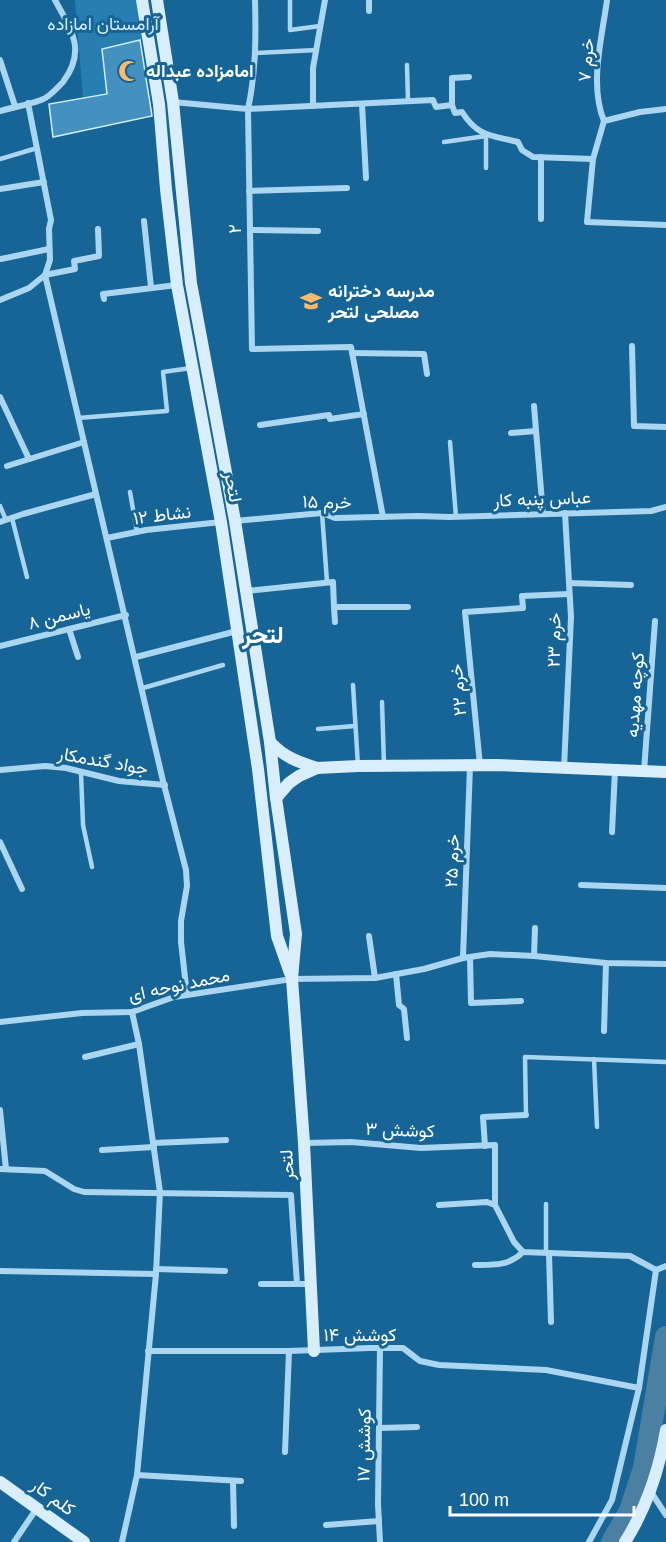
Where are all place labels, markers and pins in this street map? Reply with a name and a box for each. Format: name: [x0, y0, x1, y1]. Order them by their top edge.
mosque icon: امامزاده عبداله: [117, 59, 141, 83]
place label: امامزاده عبداله: [146, 61, 254, 82]
place label: مدرسه دخترانه مصلحی لتحر: [327, 281, 435, 323]
school or university icon: مدرسه دخترانه مصلحی لتحر: [299, 289, 323, 313]

